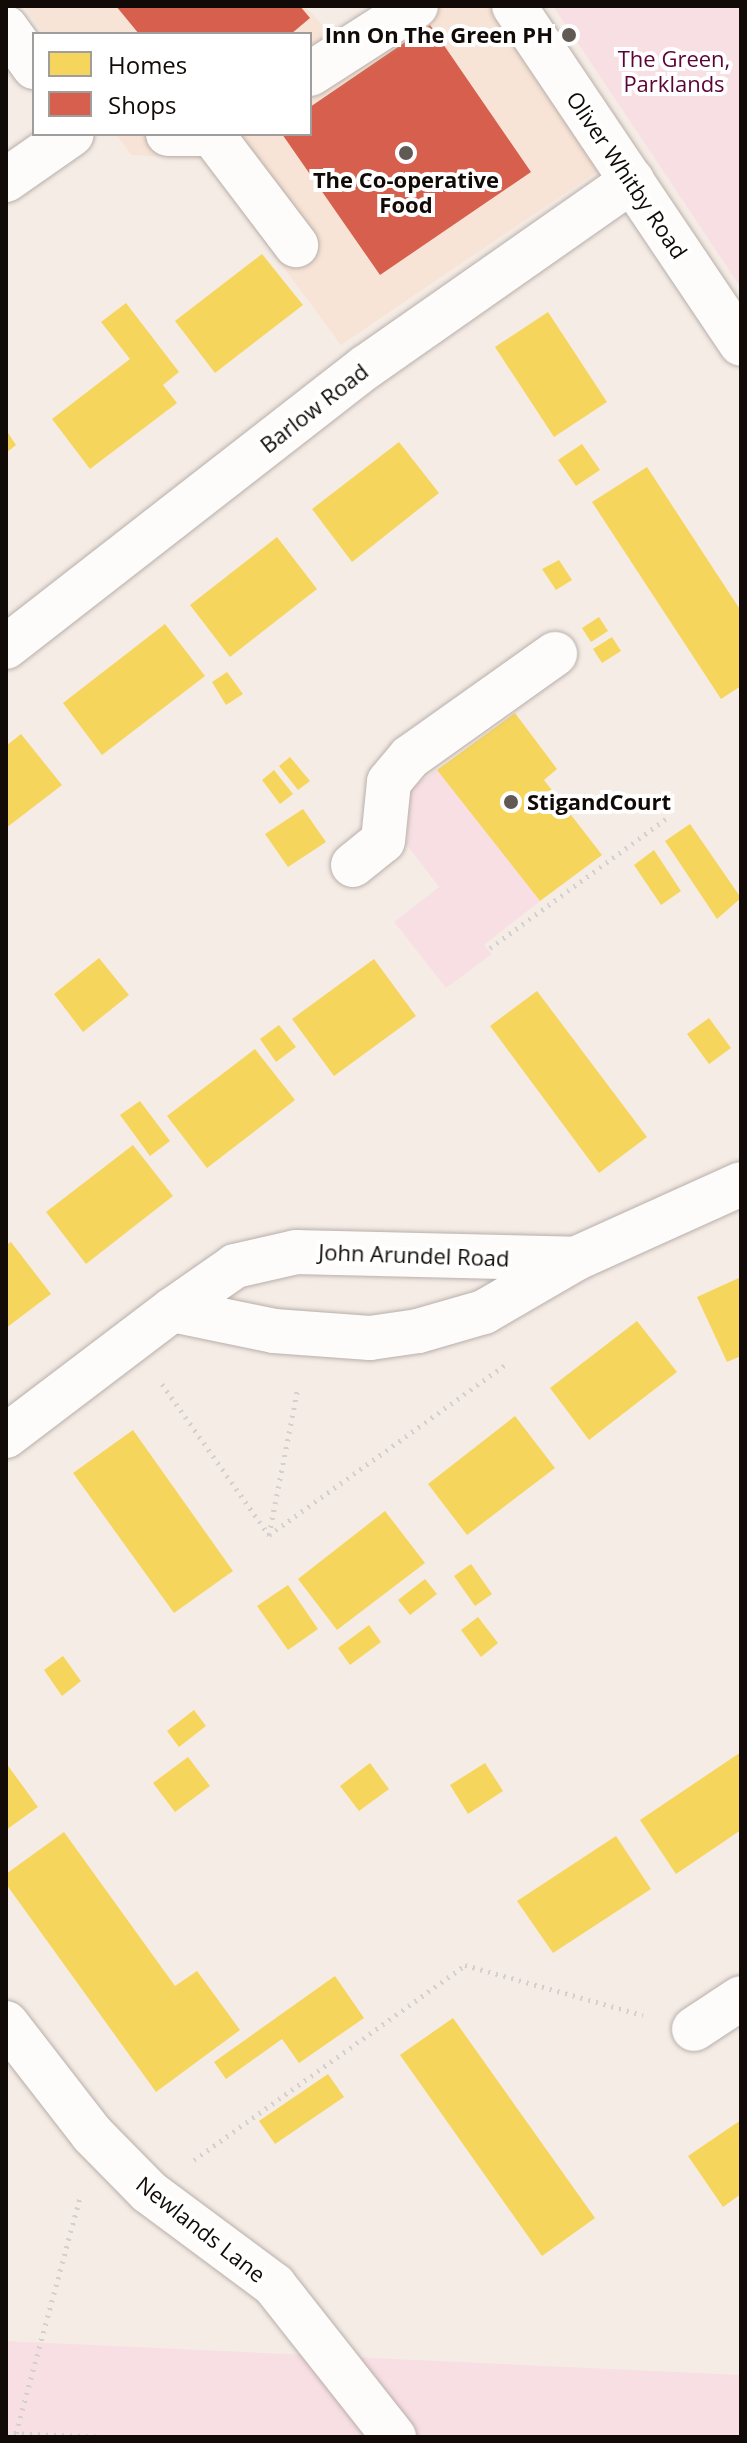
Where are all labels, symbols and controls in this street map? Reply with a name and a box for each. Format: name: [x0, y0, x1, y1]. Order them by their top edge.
place label: Inn On The Green PH: [325, 22, 553, 48]
marker: Inn On The Green PH: [560, 26, 578, 44]
legend: [32, 32, 312, 136]
park label: The Green, Parklands: [618, 45, 730, 96]
text: Homes: [108, 48, 187, 81]
street label: Oliver Whitby Road: [561, 86, 693, 264]
text: Shops: [108, 88, 176, 121]
marker: The Co-operative Food: [397, 144, 415, 162]
place label: The Co-operative Food: [313, 166, 499, 218]
street label: Barlow Road: [255, 358, 373, 458]
place label: StigandCourt: [527, 789, 671, 815]
marker: StigandCourt: [502, 793, 520, 811]
street label: John Arundel Road: [318, 1238, 510, 1272]
street label: Newlands Lane: [131, 2170, 271, 2288]

